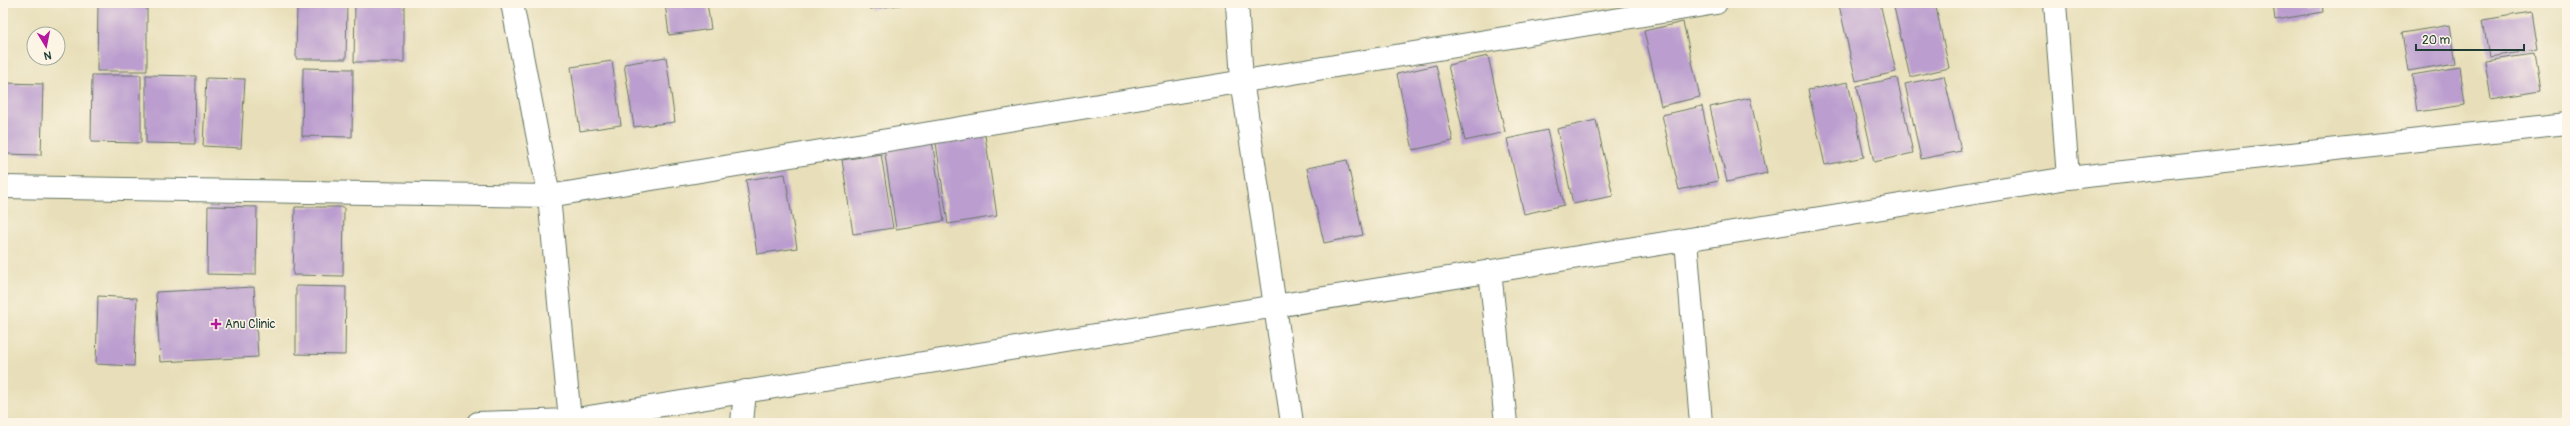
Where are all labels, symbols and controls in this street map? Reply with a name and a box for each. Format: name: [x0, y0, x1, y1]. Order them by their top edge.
north arrow: [26, 26, 66, 66]
scale bar: [2416, 26, 2524, 52]
text: 20 m: [2422, 33, 2451, 48]
text: N: [42, 48, 52, 63]
place label: Anu Clinic: [225, 317, 276, 332]
marker: Anu Clinic: [210, 318, 222, 330]

